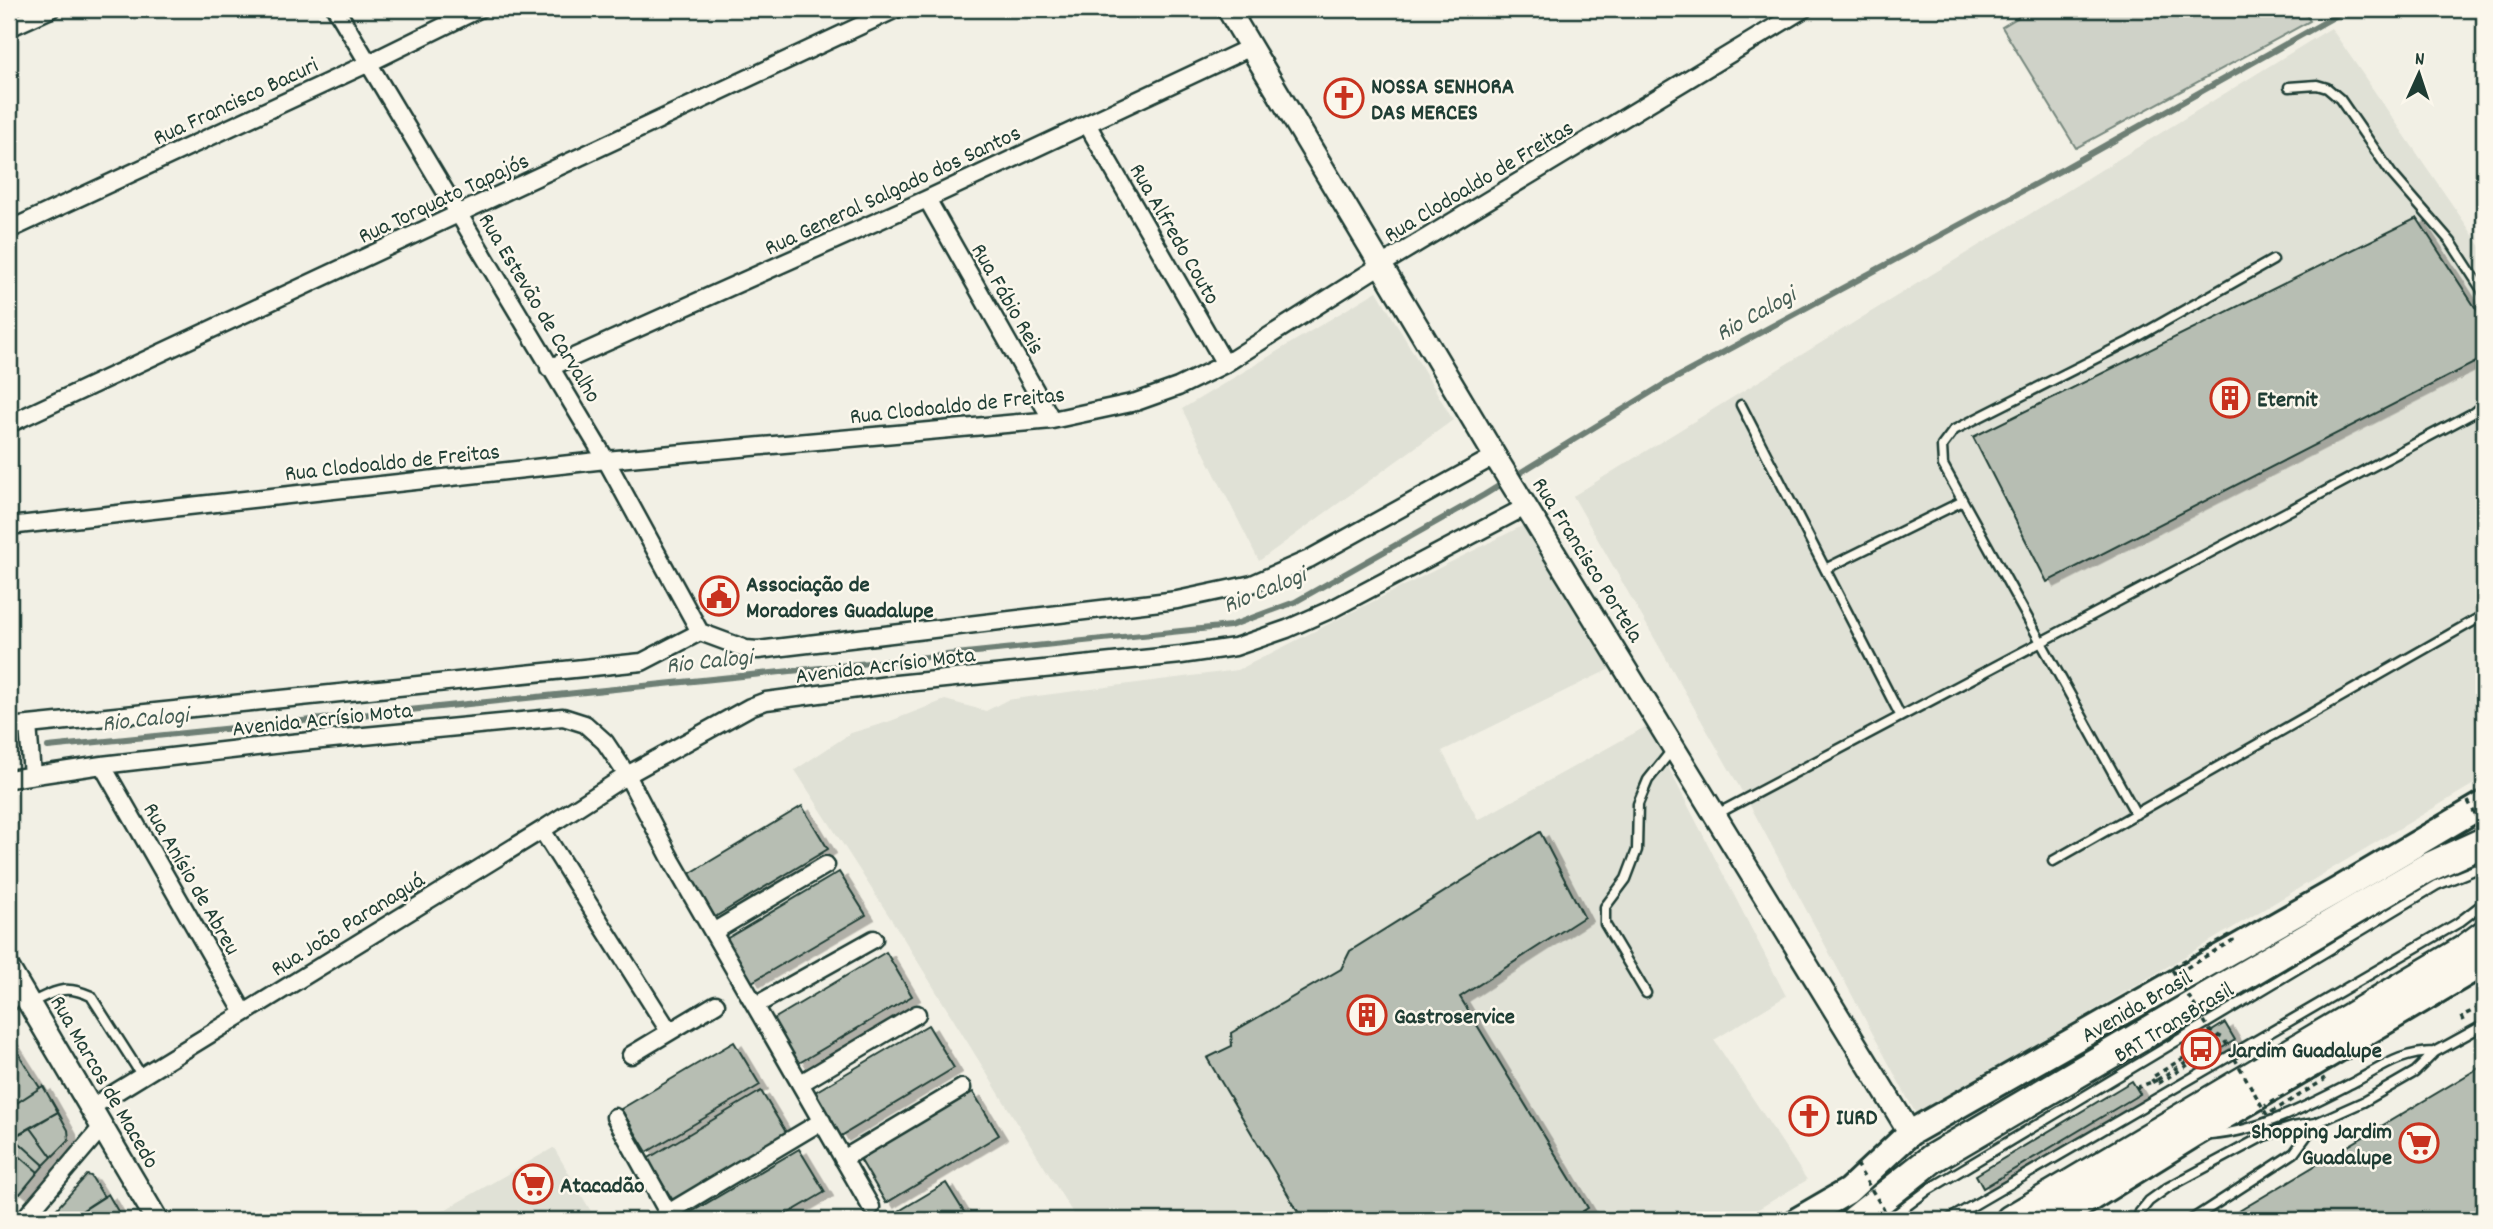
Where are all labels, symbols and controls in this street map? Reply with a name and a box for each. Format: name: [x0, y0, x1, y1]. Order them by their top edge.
north arrow: [2384, 38, 2454, 108]
text: N: [2414, 47, 2425, 74]
street label: Rua Francisco Bacuri: [148, 50, 325, 156]
place label: NOSSA SENHORA DAS MERCES: [1371, 72, 1514, 131]
church icon: NOSSA SENHORA DAS MERCES: [1323, 77, 1365, 119]
street label: Rua Clodoaldo de Freitas: [1379, 113, 1581, 253]
street label: Rua General Salgado dos Santos: [760, 118, 1027, 266]
street label: Rua Torquato Tapajós: [354, 146, 535, 254]
street label: Rua Alfredo Couto: [1119, 158, 1227, 312]
street label: Rua Estevão de Carvalho: [468, 208, 608, 410]
street label: Rua Fábio Reis: [961, 238, 1051, 362]
water label: Rio Calogi: [1710, 278, 1806, 352]
building icon: Eternit: [2209, 377, 2251, 419]
street label: Rua Clodoaldo de Freitas: [848, 380, 1067, 435]
place label: Eternit: [2257, 385, 2318, 418]
street label: Rua Clodoaldo de Freitas: [283, 437, 502, 492]
street label: Rua Francisco Portela: [1522, 472, 1651, 651]
water label: Rio Calogi: [1219, 558, 1315, 624]
place label: Associação de Moradores Guadalupe: [746, 570, 934, 629]
public building icon: Associação de Moradores Guadalupe: [698, 575, 740, 617]
street label: Avenida Acrísio Mota: [794, 640, 978, 695]
water label: Rio Calogi: [664, 641, 758, 684]
street label: Avenida Acrísio Mota: [231, 695, 415, 747]
water label: Rio Calogi: [100, 699, 194, 742]
street label: Rua Anísio de Abreu: [133, 797, 247, 962]
street label: Rua João Paranaguá: [265, 865, 433, 987]
street label: Avenida Brasil: [2076, 963, 2200, 1053]
street label: BRT TransBrasil: [2108, 975, 2242, 1073]
street label: Rua Marcos de Macedo: [40, 990, 166, 1176]
building icon: Gastroservice: [1346, 994, 1388, 1036]
place label: Gastroservice: [1394, 1002, 1515, 1035]
bus stop icon: Jardim Guadalupe: [2180, 1028, 2222, 1070]
place label: Jardim Guadalupe: [2228, 1036, 2382, 1069]
church icon: IURD: [1788, 1095, 1830, 1137]
place label: IURD: [1836, 1103, 1877, 1136]
place label: Shopping Jardim Guadalupe: [2251, 1117, 2392, 1176]
supermarket icon: Shopping Jardim Guadalupe: [2398, 1122, 2440, 1164]
supermarket icon: Atacadão: [512, 1163, 554, 1205]
place label: Atacadão: [560, 1171, 644, 1204]

